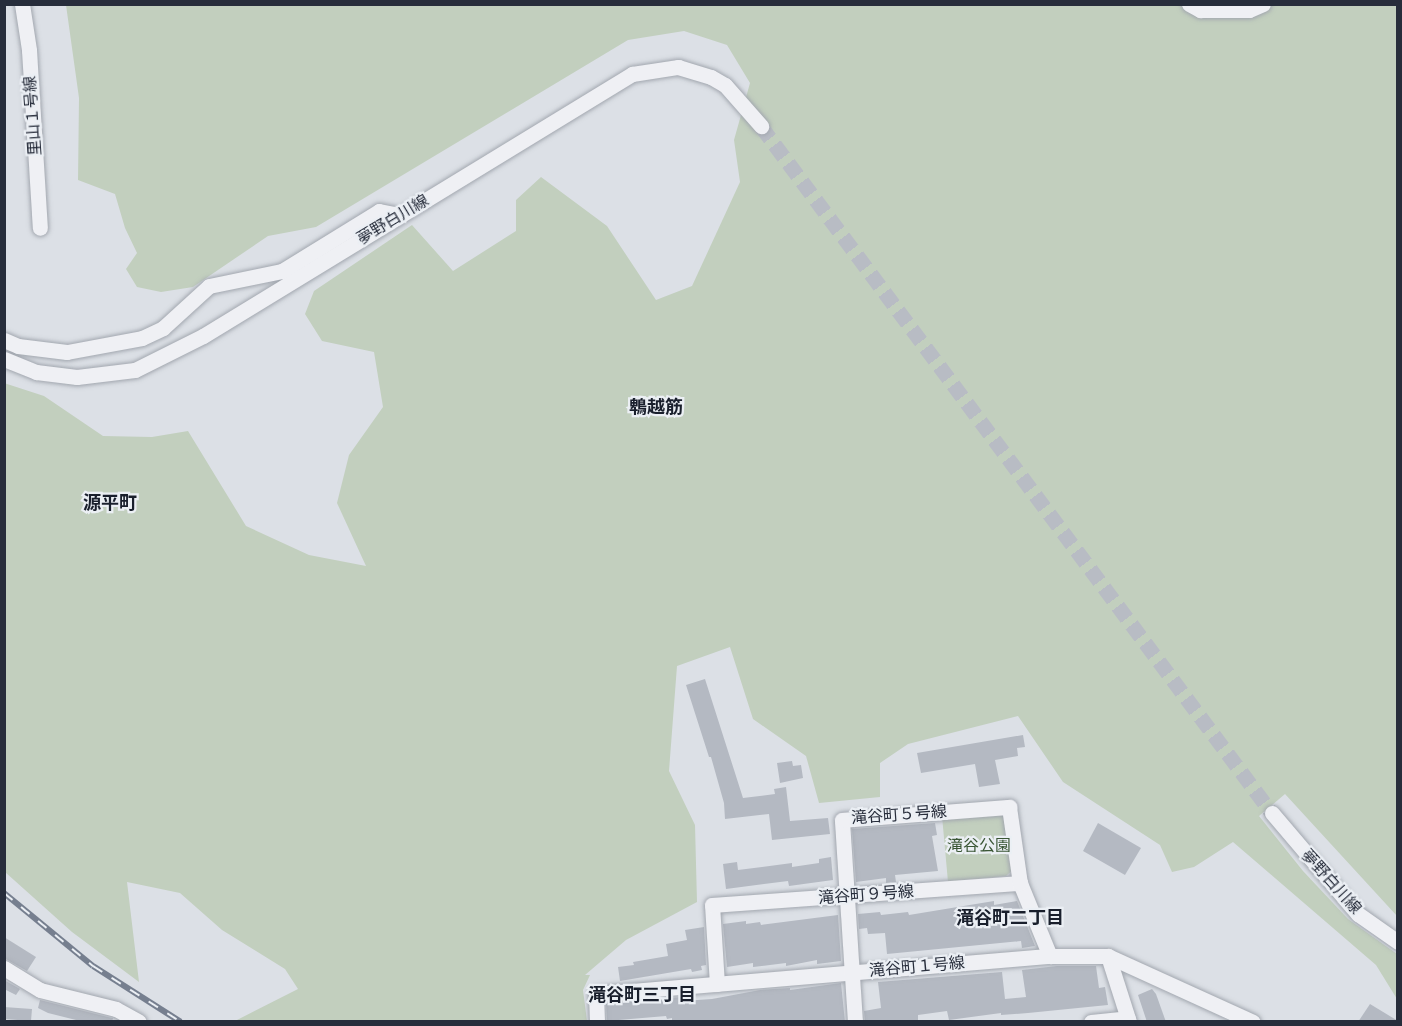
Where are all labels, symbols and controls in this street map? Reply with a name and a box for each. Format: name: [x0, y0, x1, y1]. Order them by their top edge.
street label: 里山１号線: [21, 75, 45, 157]
street label: 夢野白川線: [354, 191, 432, 249]
district label: 鵯越筋: [629, 396, 683, 418]
district label: 源平町: [83, 492, 137, 514]
street label: 滝谷町５号線: [850, 802, 948, 828]
park label: 滝谷公園: [947, 836, 1011, 856]
street label: 夢野白川線: [1297, 846, 1365, 918]
street label: 滝谷町９号線: [817, 882, 915, 908]
district label: 滝谷町二丁目: [956, 907, 1064, 929]
street label: 滝谷町１号線: [868, 953, 966, 981]
district label: 滝谷町三丁目: [588, 984, 696, 1006]

